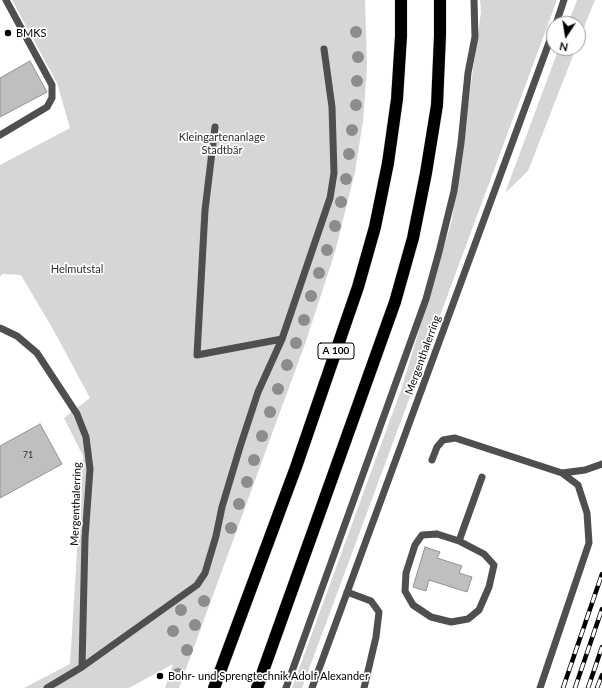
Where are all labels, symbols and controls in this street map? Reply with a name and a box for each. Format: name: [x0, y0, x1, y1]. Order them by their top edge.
north arrow: [546, 16, 586, 56]
place label: BMKS: [16, 26, 47, 40]
marker: BMKS: [3, 28, 13, 38]
text: N: [558, 40, 569, 54]
park label: Kleingartenanlage Stadtbär: [179, 130, 265, 156]
park label: Helmutstal: [51, 262, 103, 276]
street label: Mergenthalerring: [402, 313, 444, 397]
road number: A 100: [318, 343, 354, 359]
house number: 71: [23, 450, 33, 460]
street label: Mergenthalerring: [68, 462, 84, 546]
place label: Bohr- und Sprengtechnik Adolf Alexander: [168, 669, 369, 683]
marker: Bohr- und Sprengtechnik Adolf Alexander: [155, 671, 165, 681]

